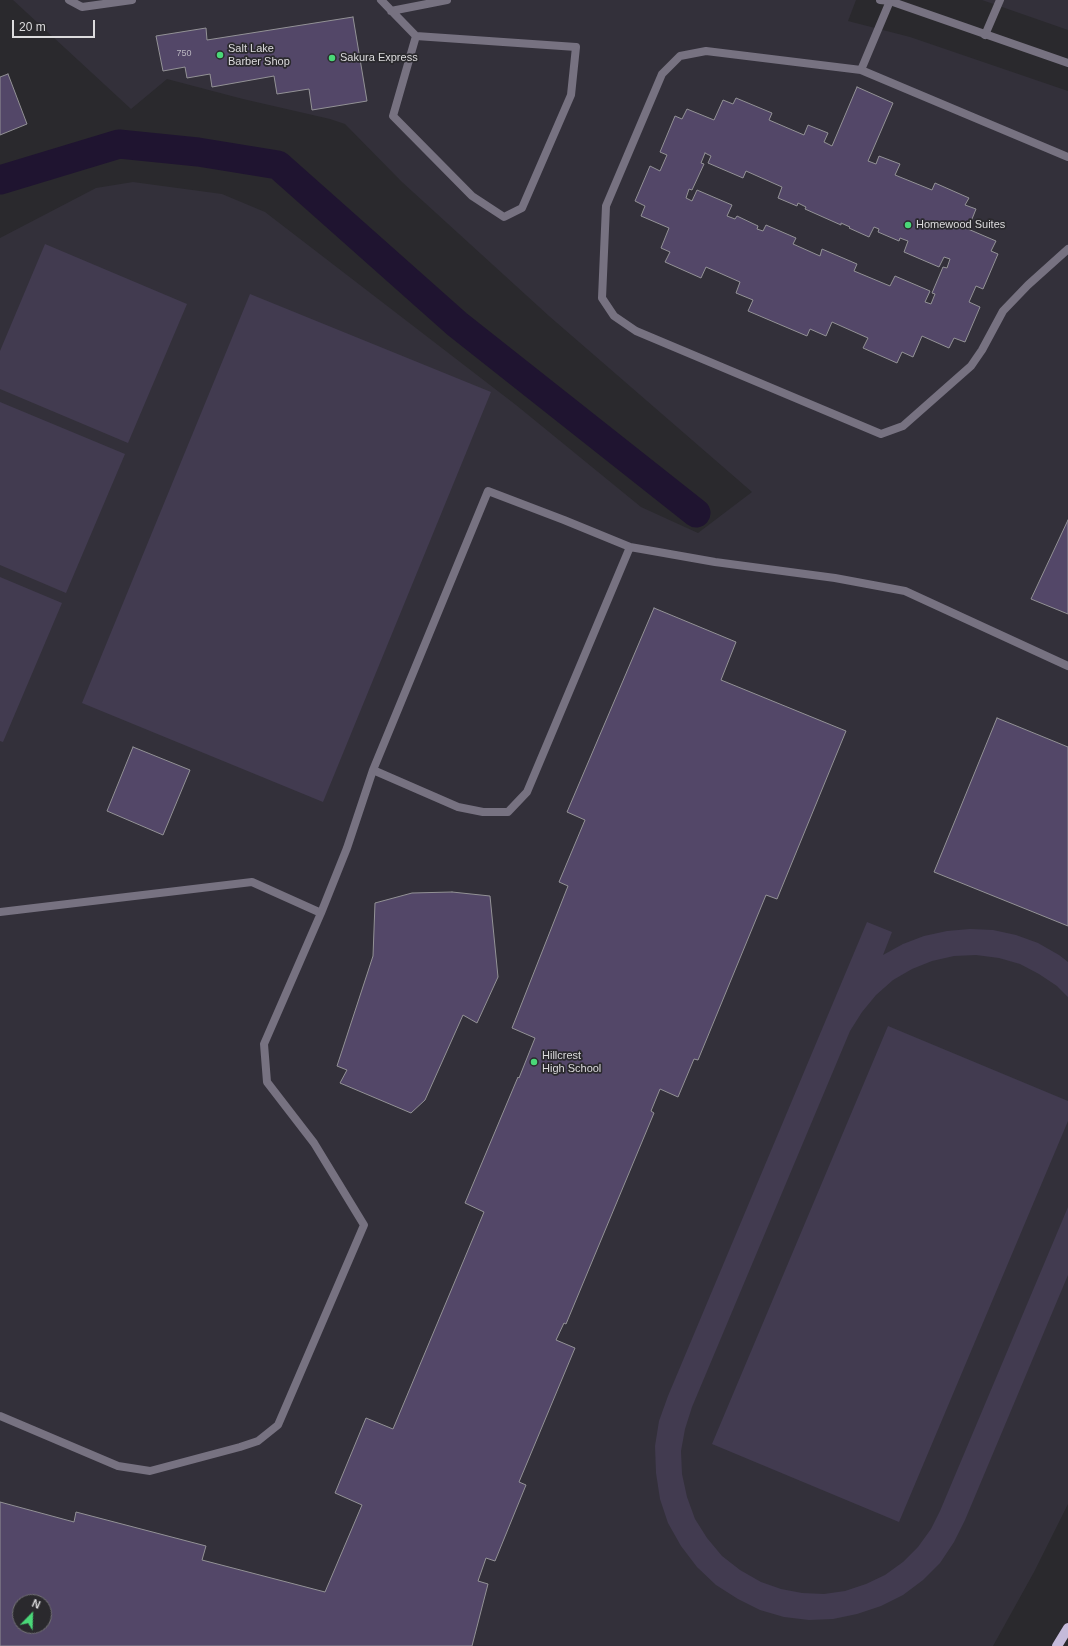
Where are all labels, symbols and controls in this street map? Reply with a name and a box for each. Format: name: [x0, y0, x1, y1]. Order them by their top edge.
scale bar: [14, 12, 97, 38]
text: 20 m: [19, 20, 46, 34]
place label: Salt Lake Barber Shop: [228, 42, 290, 68]
house number: 750: [176, 49, 192, 59]
marker: Salt Lake Barber Shop: [215, 50, 225, 60]
place label: Sakura Express: [340, 51, 418, 65]
marker: Sakura Express: [327, 53, 337, 63]
place label: Homewood Suites: [916, 218, 1005, 232]
marker: Homewood Suites: [903, 220, 913, 230]
place label: Hillcrest High School: [542, 1049, 601, 1075]
marker: Hillcrest High School: [529, 1057, 539, 1067]
north arrow: [12, 1594, 52, 1634]
text: N: [30, 1597, 42, 1611]

